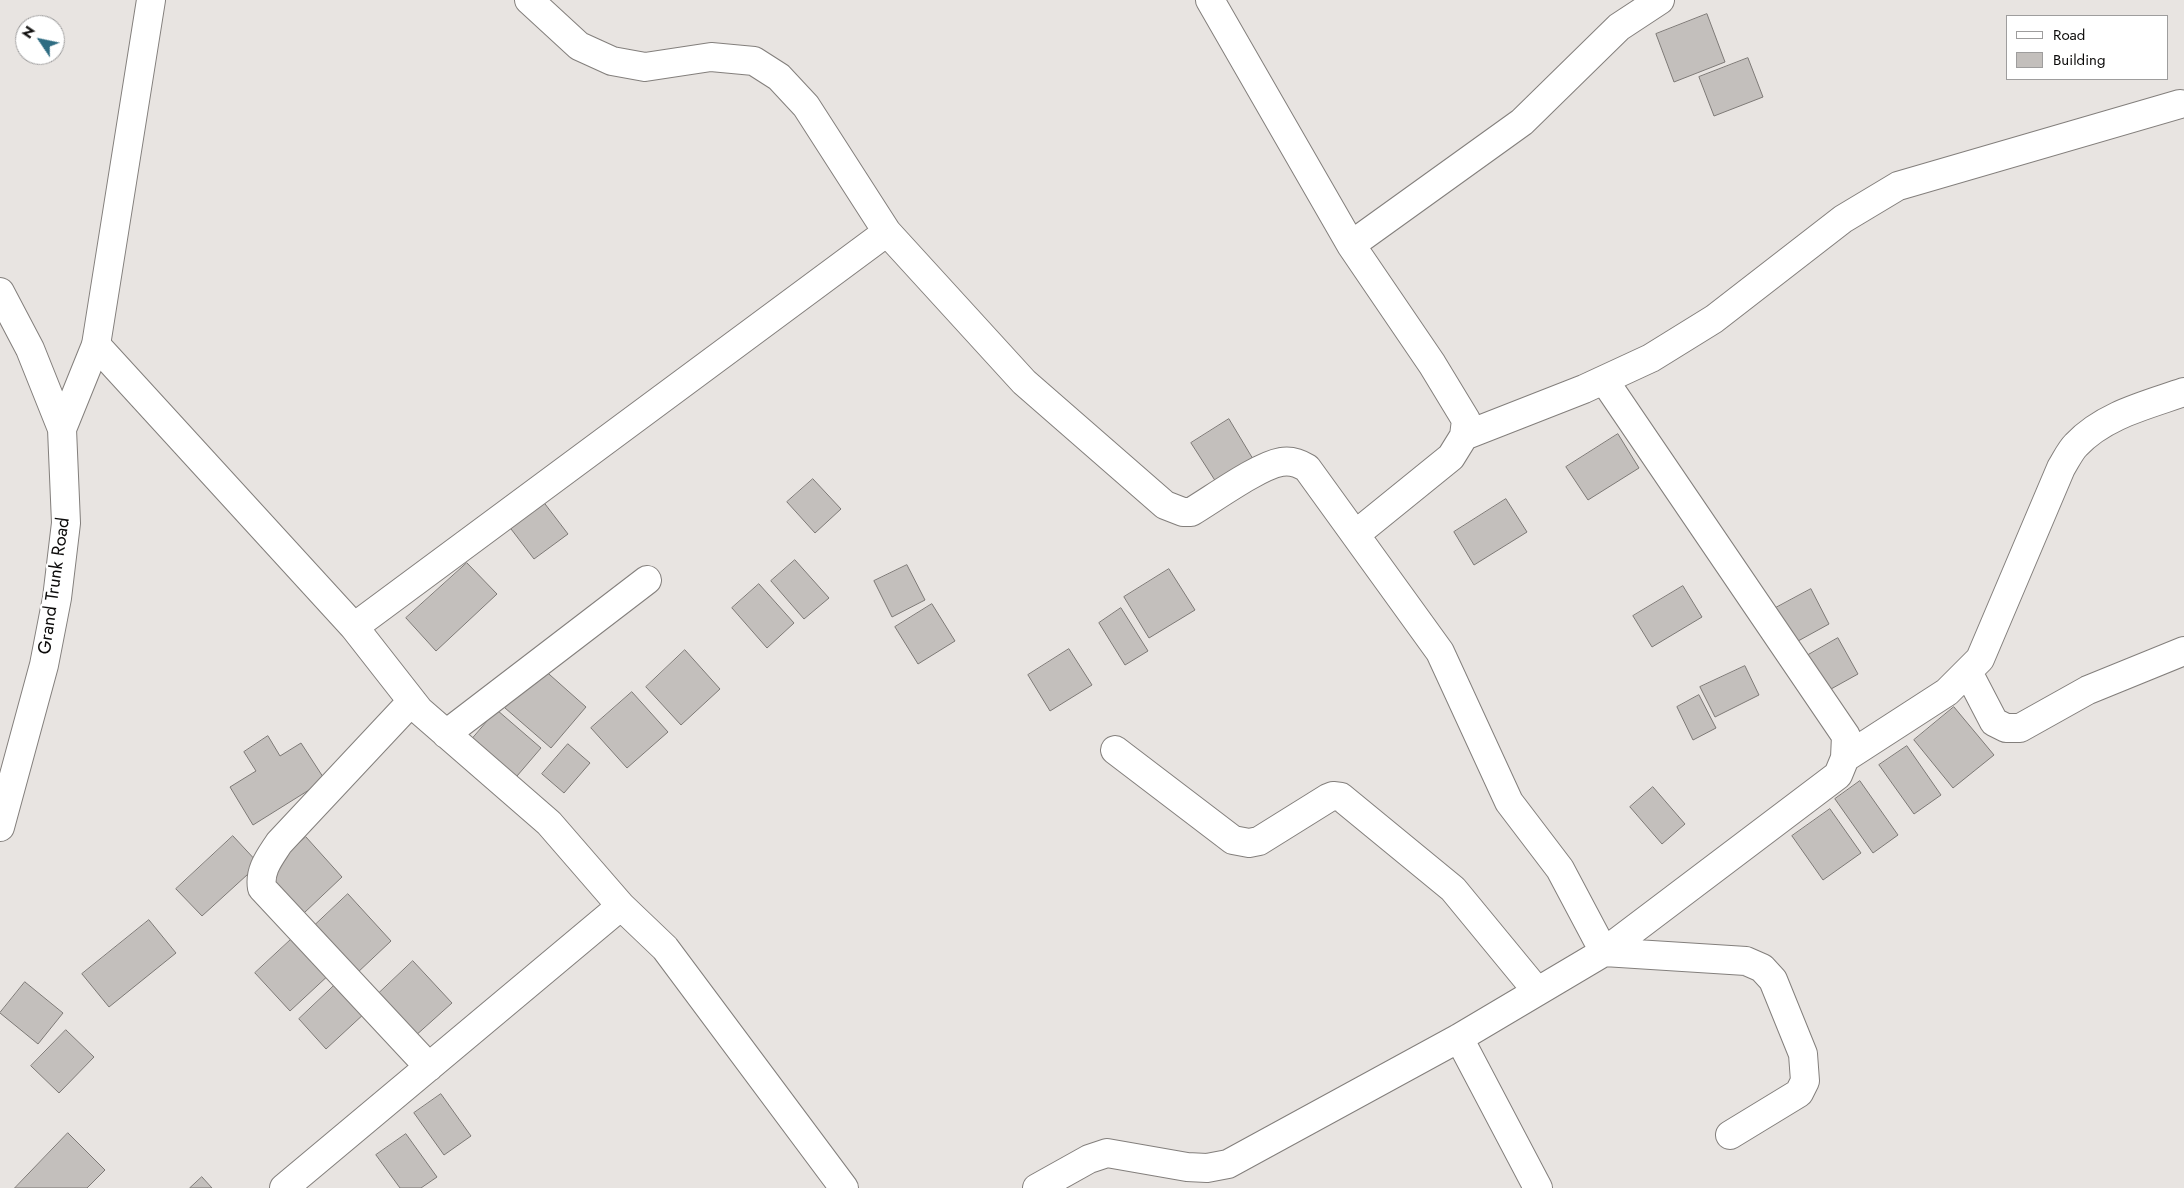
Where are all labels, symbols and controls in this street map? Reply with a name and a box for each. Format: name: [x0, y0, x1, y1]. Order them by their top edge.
north arrow: [15, 15, 65, 65]
legend: [2006, 15, 2169, 80]
text: N: [17, 22, 40, 42]
text: Road: [2053, 24, 2085, 46]
text: Building: [2053, 49, 2105, 71]
street label: Grand Trunk Road: [35, 516, 75, 656]

